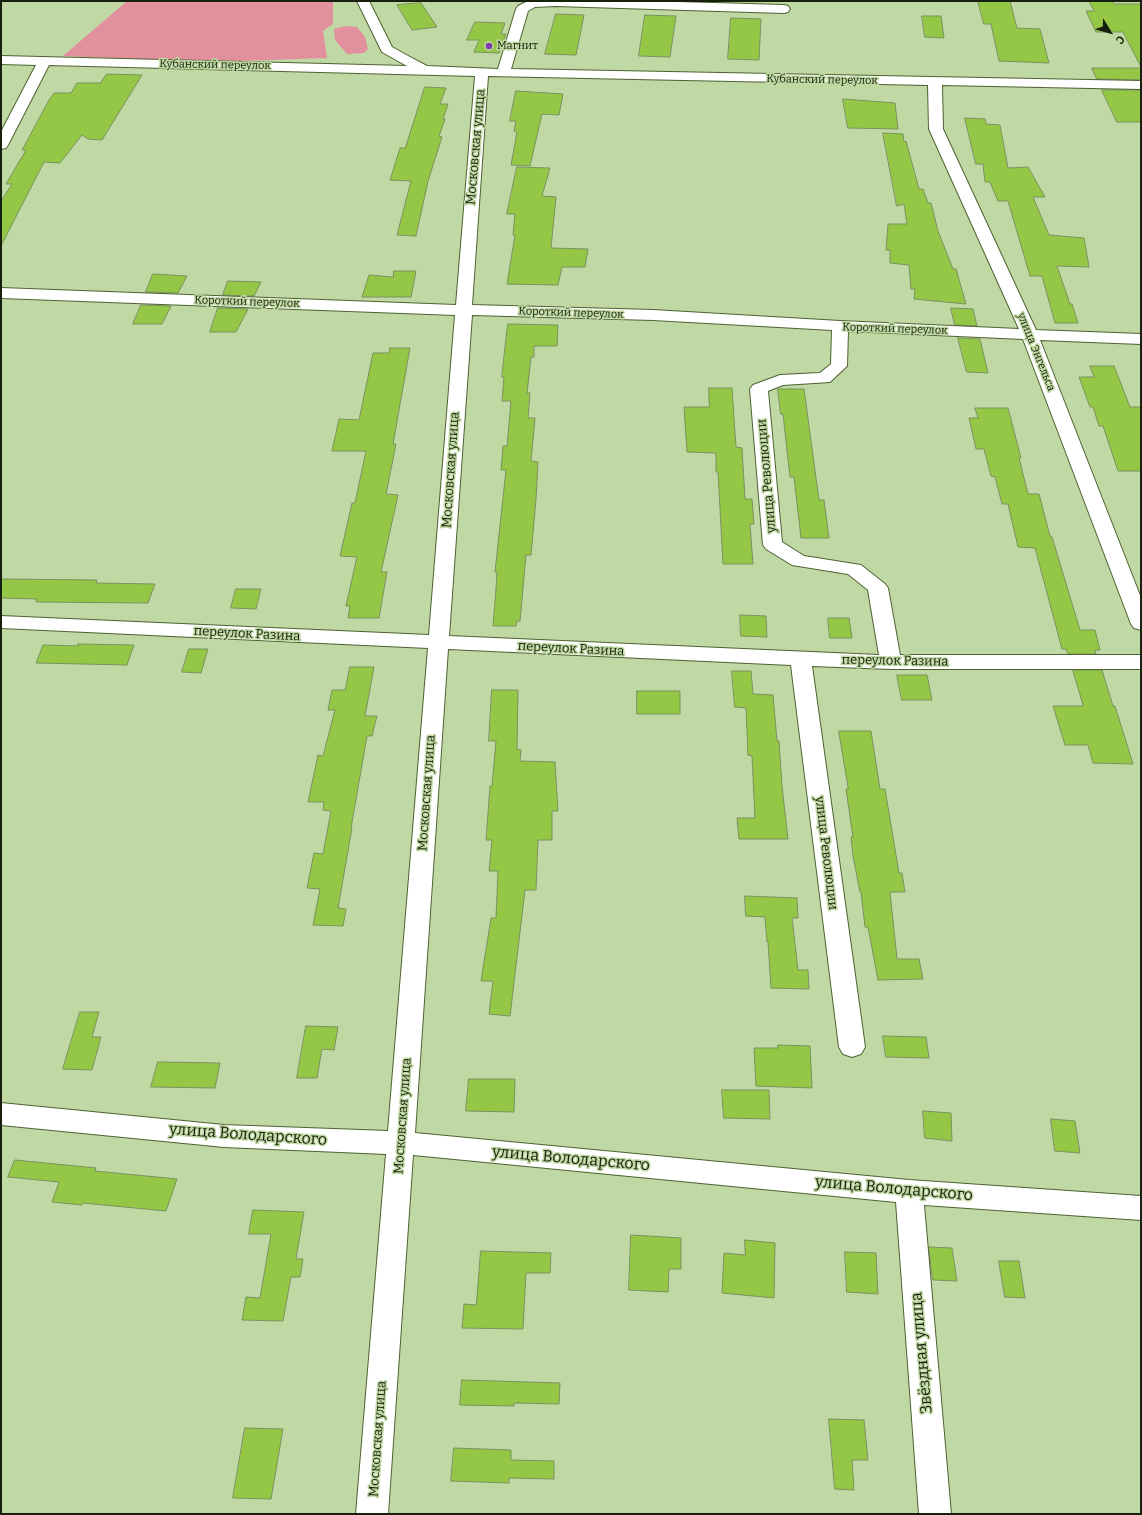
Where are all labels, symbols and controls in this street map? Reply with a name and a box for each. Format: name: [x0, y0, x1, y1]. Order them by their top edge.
north arrow: [1090, 12, 1130, 52]
text: С: [1113, 33, 1127, 46]
place label: Магнит: [497, 39, 538, 53]
marker: Магнит: [484, 41, 494, 51]
street label: Кубанский переулок: [159, 57, 271, 73]
street label: Кубанский переулок: [766, 72, 878, 88]
street label: Московская улица: [463, 88, 489, 206]
street label: Короткий переулок: [194, 294, 300, 310]
street label: Короткий переулок: [518, 305, 624, 321]
street label: улица Энгельса: [1014, 311, 1058, 393]
street label: Короткий переулок: [842, 321, 948, 337]
street label: Московская улица: [439, 411, 463, 529]
street label: улица Революции: [754, 418, 780, 534]
street label: переулок Разина: [193, 623, 301, 645]
street label: переулок Разина: [517, 638, 625, 660]
street label: переулок Разина: [841, 652, 949, 670]
street label: Московская улица: [415, 734, 439, 852]
street label: улица Революции: [811, 795, 841, 911]
street label: Московская улица: [391, 1057, 415, 1175]
street label: улица Володарского: [168, 1120, 328, 1150]
street label: улица Володарского: [491, 1143, 651, 1175]
street label: улица Володарского: [814, 1173, 974, 1205]
street label: Звёздная улица: [907, 1291, 937, 1415]
street label: Московская улица: [366, 1380, 390, 1498]

